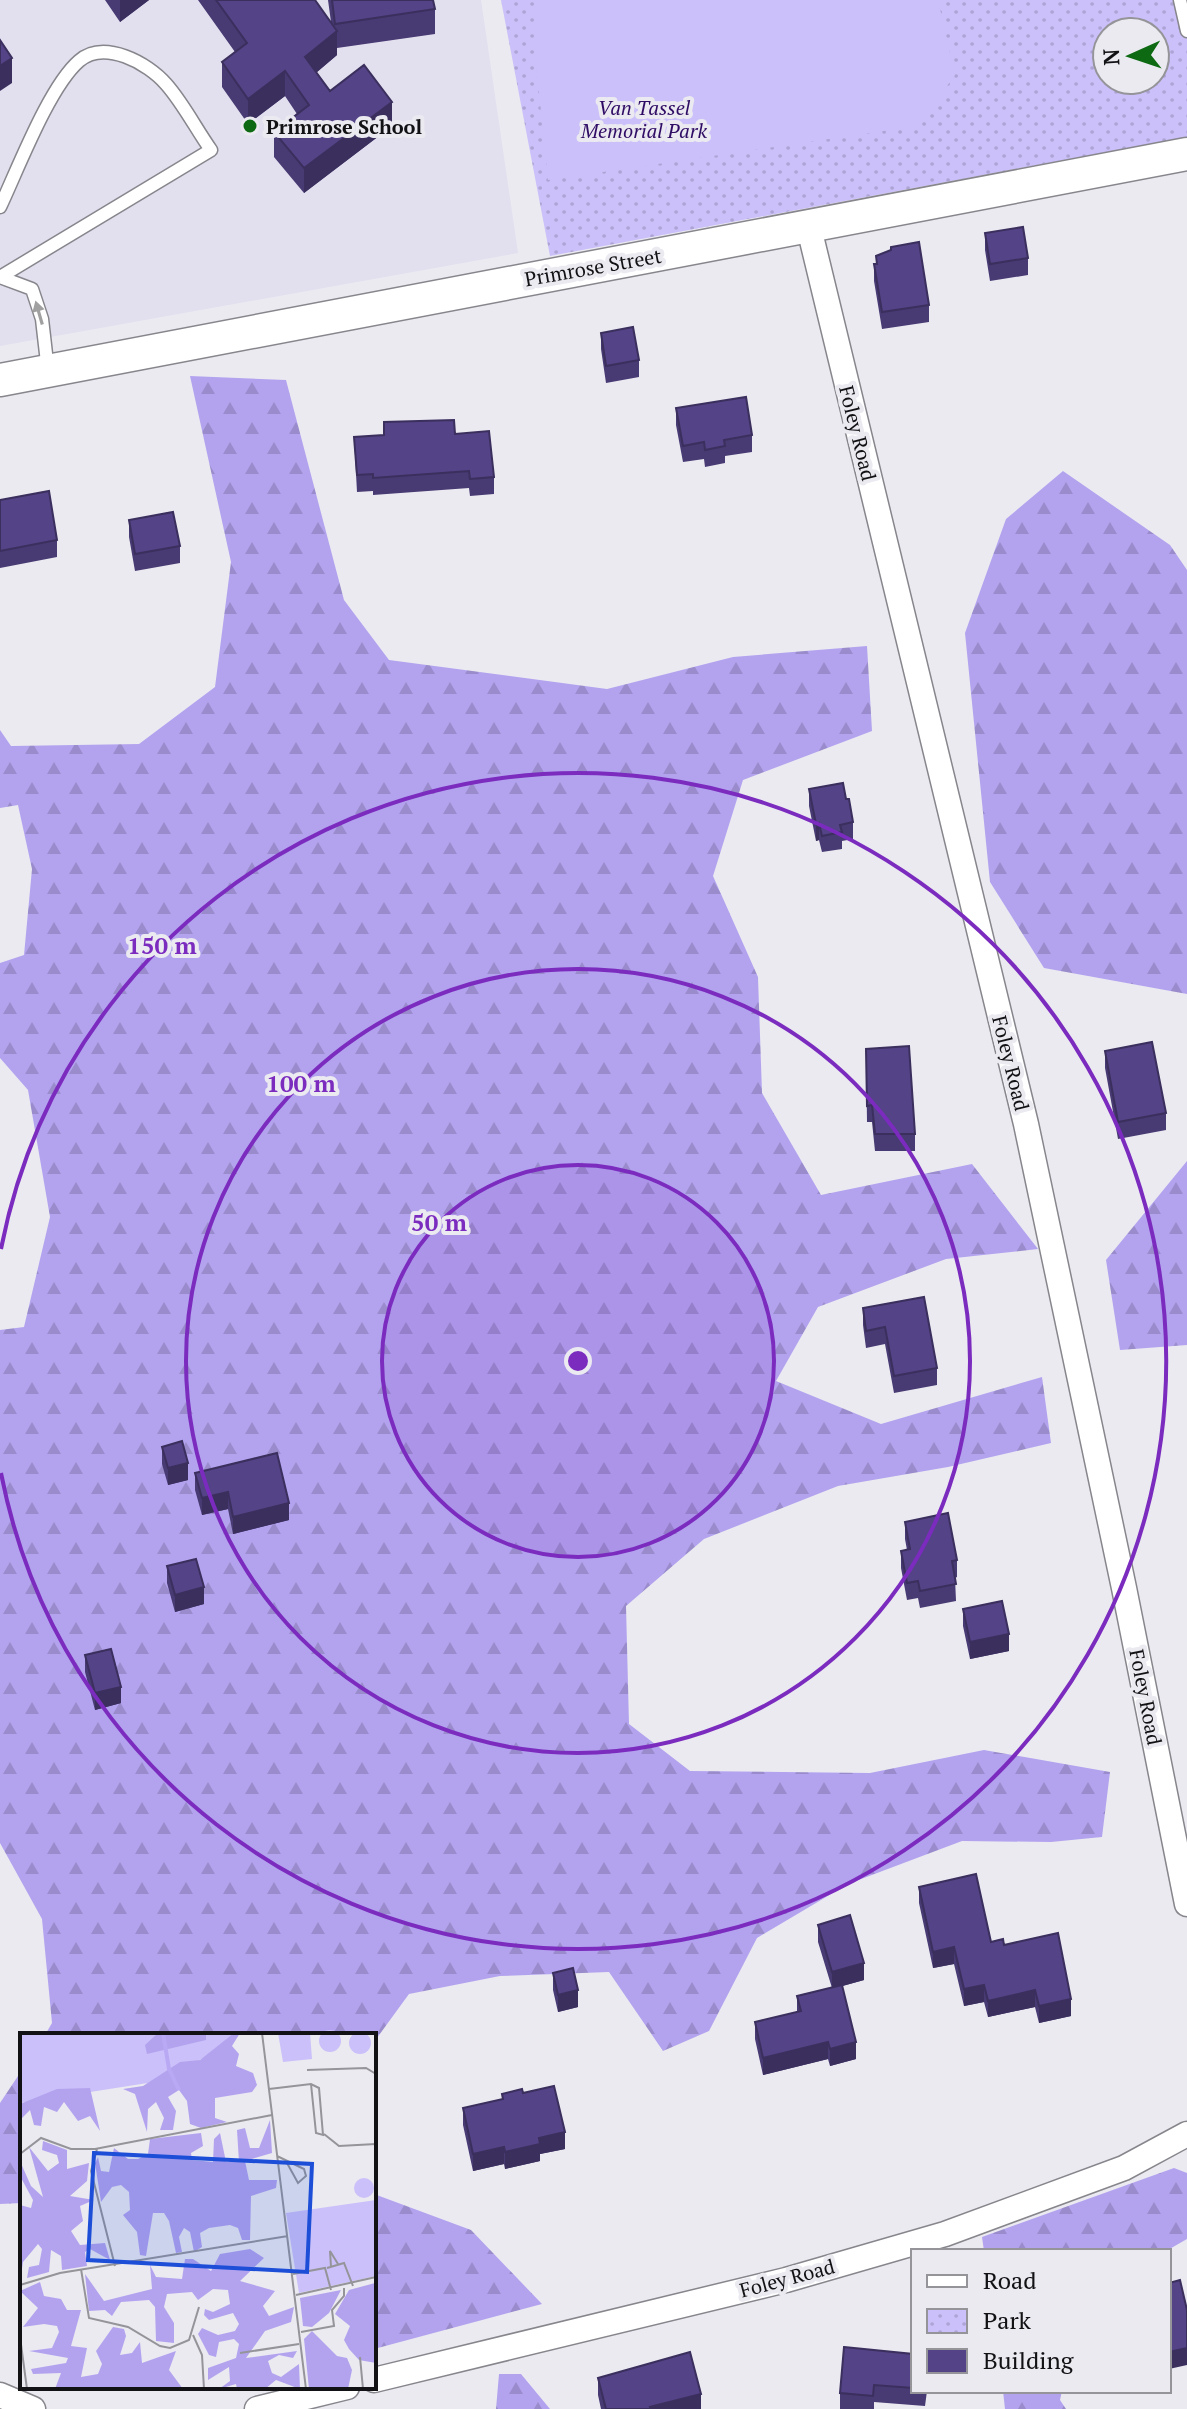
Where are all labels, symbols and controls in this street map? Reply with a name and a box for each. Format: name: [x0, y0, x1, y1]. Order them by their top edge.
north arrow: [1091, 16, 1171, 96]
text: N: [1096, 48, 1125, 66]
park label: Van Tassel Memorial Park: [580, 94, 707, 144]
place label: Primrose School: [266, 113, 422, 140]
marker: Primrose School: [241, 117, 259, 135]
street label: Primrose Street: [522, 242, 664, 292]
one-way arrow: [32, 300, 45, 324]
street label: Foley Road: [833, 383, 883, 483]
text: 150 m: [127, 929, 197, 961]
street label: Foley Road: [986, 1013, 1036, 1113]
text: 100 m: [266, 1067, 336, 1099]
text: 50 m: [411, 1206, 467, 1238]
centre of rings: [564, 1347, 592, 1375]
street label: Foley Road: [1123, 1647, 1169, 1747]
inset map: [20, 2033, 376, 2389]
legend: [911, 2249, 1171, 2393]
street label: Foley Road: [737, 2252, 837, 2304]
text: Road: [983, 2264, 1037, 2296]
text: Park: [983, 2304, 1032, 2336]
text: Building: [983, 2344, 1074, 2376]

